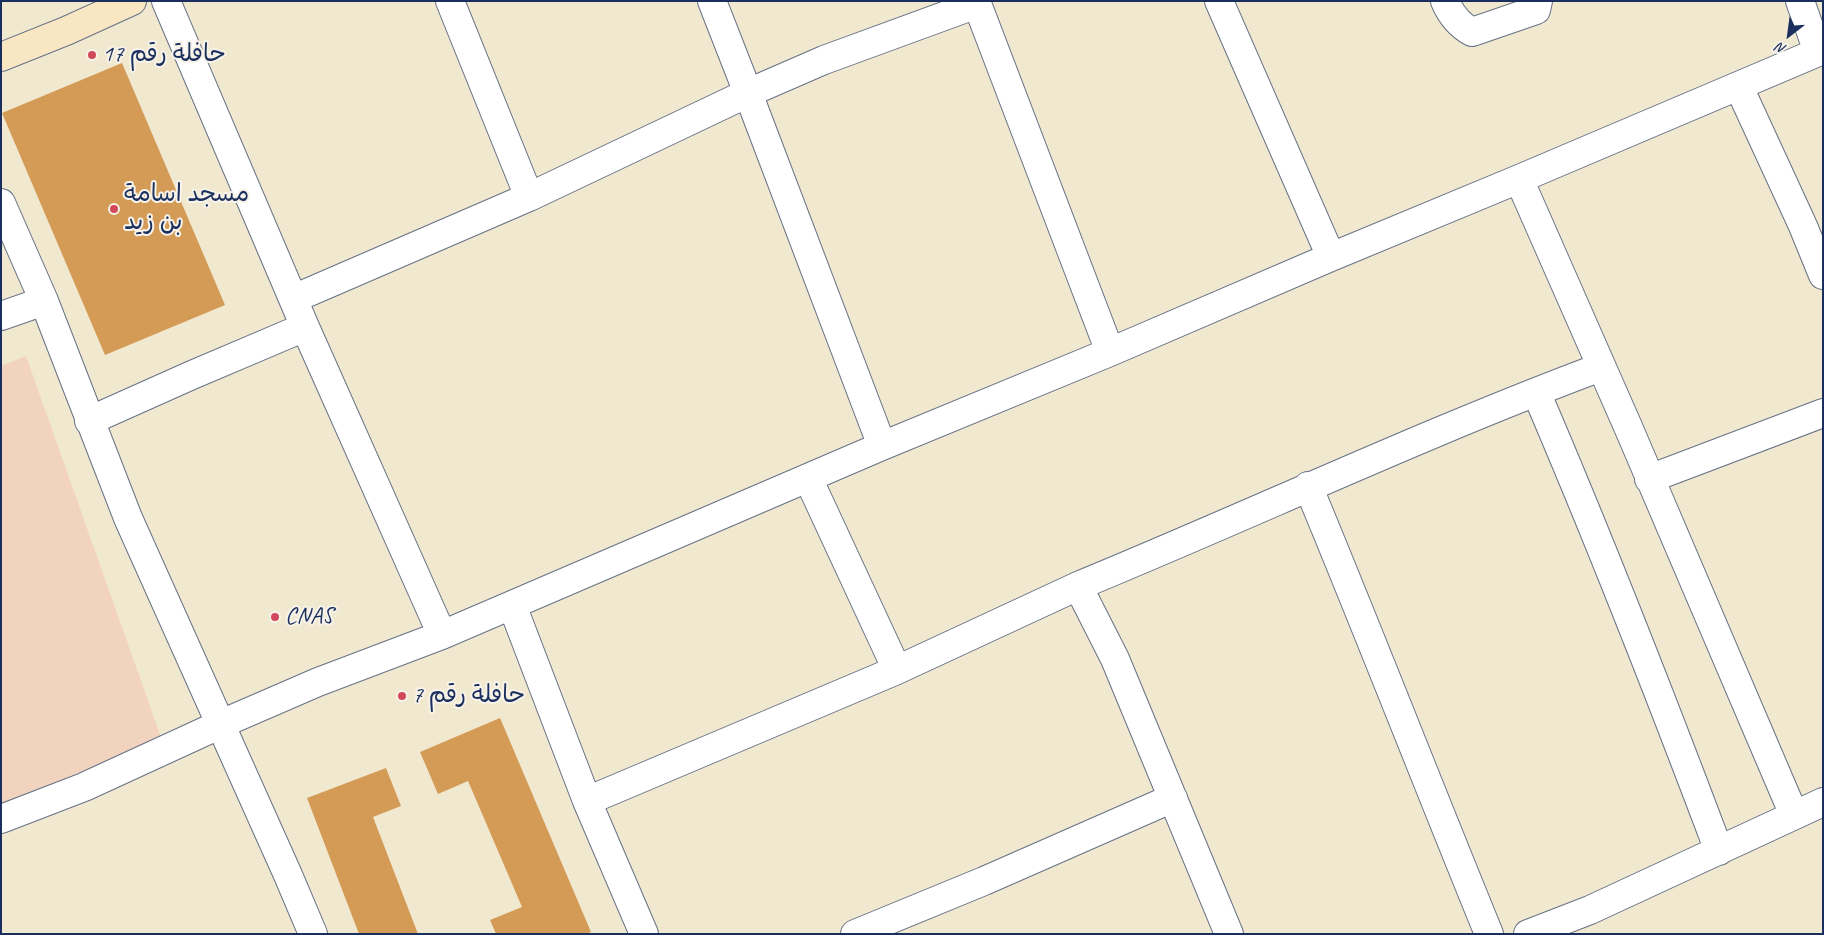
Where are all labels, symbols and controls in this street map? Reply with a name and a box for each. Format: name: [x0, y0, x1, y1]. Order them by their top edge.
north arrow: [1764, 10, 1814, 60]
text: N: [1773, 39, 1789, 58]
place label: حافلة رقم 17: [102, 41, 226, 69]
marker: حافلة رقم 17: [86, 49, 98, 61]
place label: مسجد اسامة بن زيد: [124, 181, 249, 237]
marker: مسجد اسامة بن زيد: [108, 203, 120, 215]
place label: CNAS: [285, 603, 333, 631]
marker: CNAS: [269, 611, 281, 623]
place label: حافلة رقم 7: [412, 682, 525, 710]
marker: حافلة رقم 7: [396, 690, 408, 702]

